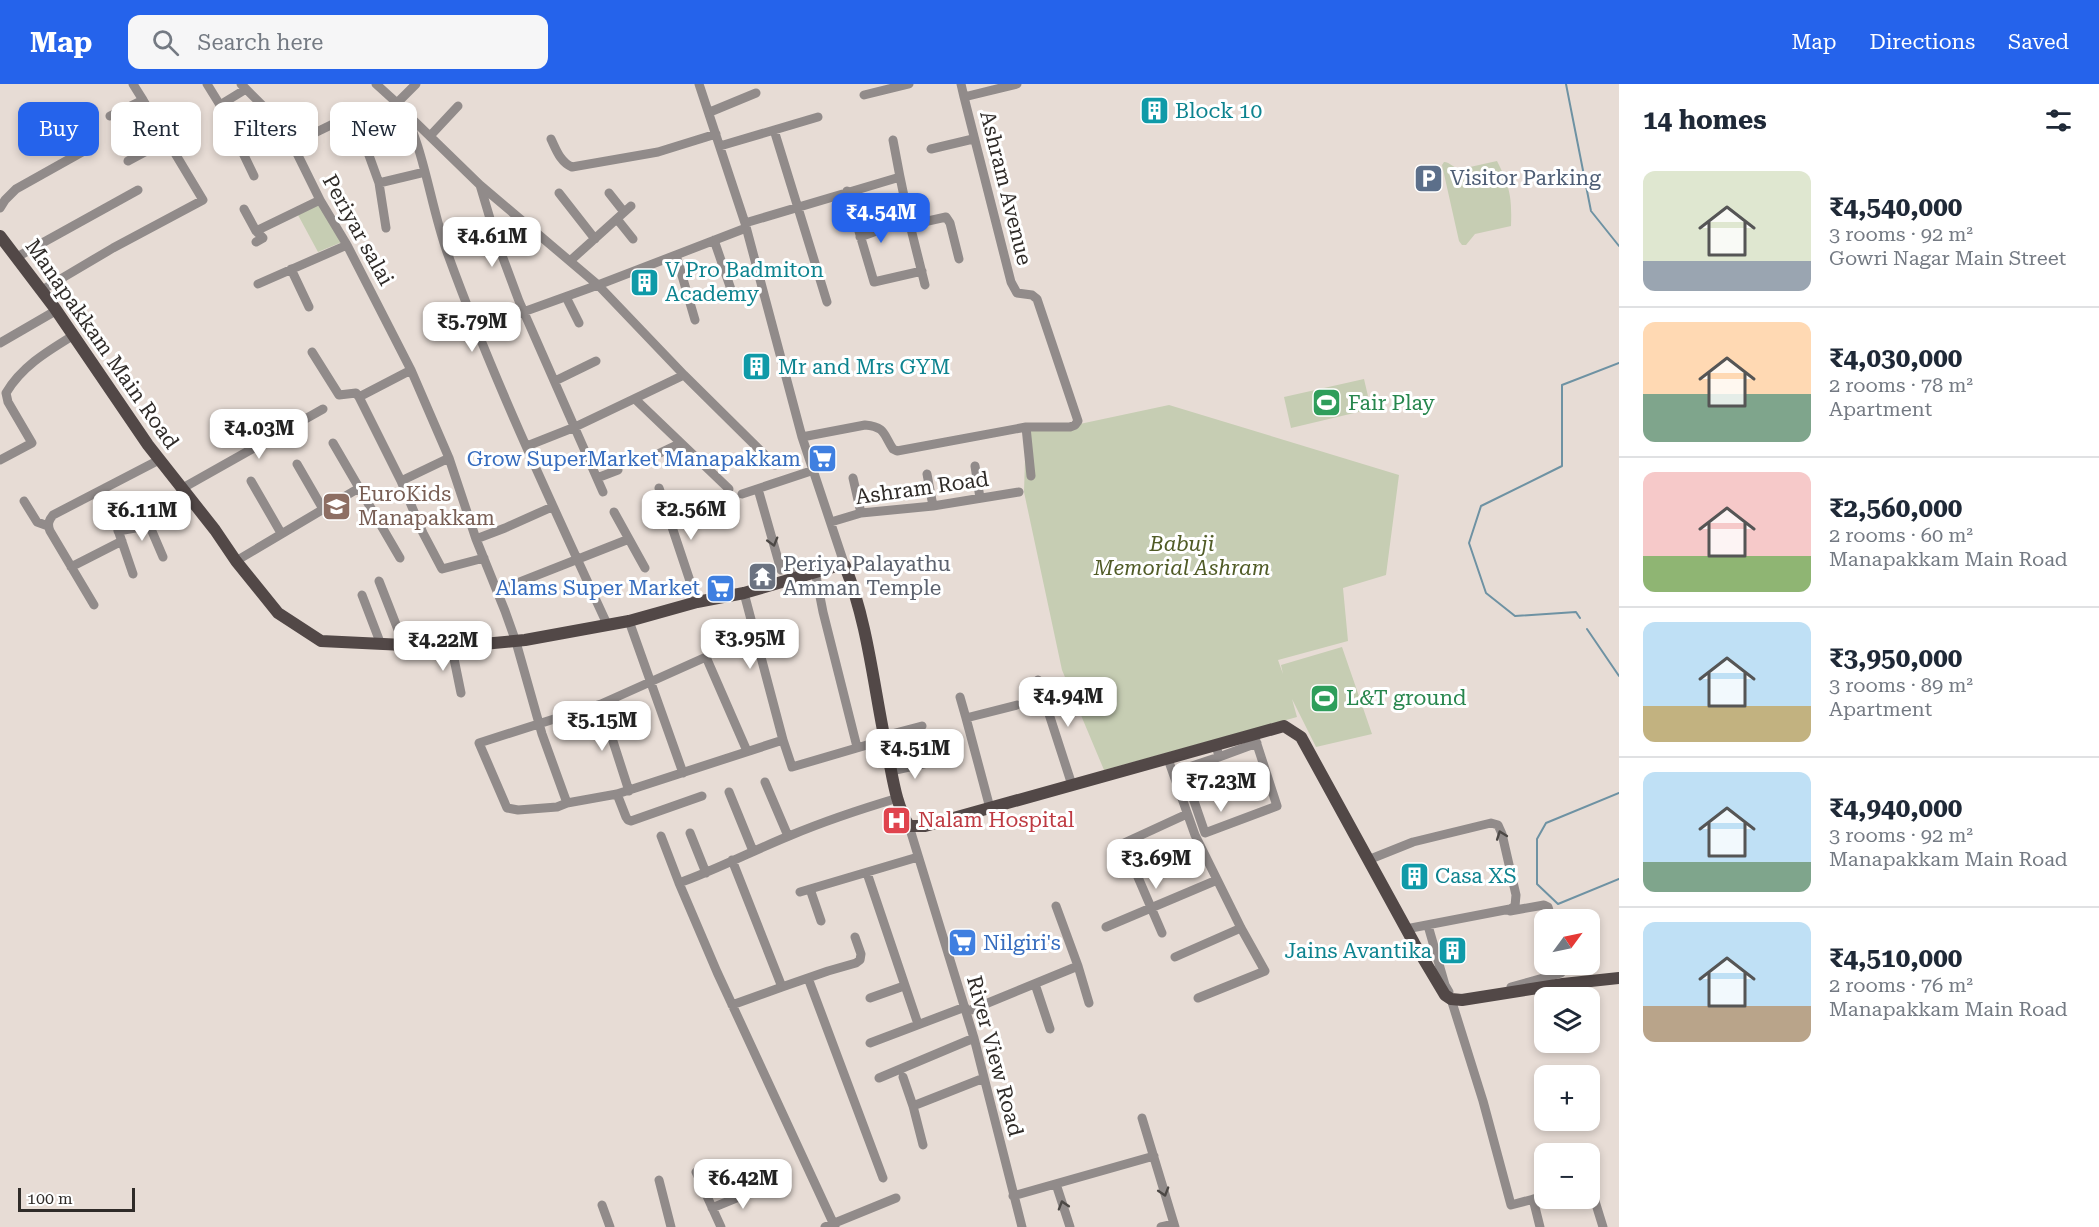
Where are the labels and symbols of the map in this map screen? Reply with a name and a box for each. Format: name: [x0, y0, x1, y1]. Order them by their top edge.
building icon: Block 10: [1138, 95, 1170, 127]
place label: Block 10: [1175, 99, 1262, 123]
street label: Ashram Avenue: [975, 108, 1037, 268]
parking icon: Visitor Parking: [1413, 162, 1445, 194]
place label: Visitor Parking: [1450, 166, 1601, 190]
street label: Periyar salai: [318, 170, 398, 290]
pin: ₹4.54M: [832, 193, 930, 244]
pin: ₹4.61M: [443, 217, 541, 268]
street label: Manapakkam Main Road: [20, 234, 184, 454]
place label: V Pro Badmiton Academy: [665, 258, 824, 306]
building icon: V Pro Badmiton Academy: [628, 266, 660, 298]
pin: ₹5.79M: [423, 302, 521, 353]
building icon: Mr and Mrs GYM: [741, 351, 773, 383]
place label: Mr and Mrs GYM: [778, 355, 950, 379]
sports icon: Fair Play: [1311, 387, 1343, 419]
place label: Fair Play: [1348, 391, 1435, 415]
pin: ₹4.03M: [210, 409, 308, 460]
supermarket icon: Grow SuperMarket Manapakkam: [806, 443, 838, 475]
place label: Grow SuperMarket Manapakkam: [467, 447, 801, 471]
street label: Ashram Road: [854, 467, 991, 509]
place label: EuroKids Manapakkam: [358, 482, 495, 530]
school or university icon: EuroKids Manapakkam: [321, 490, 353, 522]
pin: ₹2.56M: [642, 490, 740, 541]
pin: ₹6.11M: [93, 491, 191, 542]
park label: Babuji Memorial Ashram: [1093, 532, 1270, 580]
one-way arrow: [766, 536, 778, 547]
place label: Periya Palayathu Amman Temple: [783, 552, 951, 600]
temple icon: Periya Palayathu Amman Temple: [746, 560, 778, 592]
supermarket icon: Alams Super Market: [705, 572, 737, 604]
place label: Alams Super Market: [495, 576, 700, 600]
pin: ₹3.95M: [701, 619, 799, 670]
pin: ₹4.22M: [394, 621, 492, 672]
pin: ₹4.94M: [1019, 677, 1117, 728]
sports icon: L&T ground: [1309, 682, 1341, 714]
place label: L&T ground: [1346, 686, 1467, 710]
pin: ₹5.15M: [553, 701, 651, 752]
pin: ₹4.51M: [866, 729, 964, 780]
pin: ₹7.23M: [1172, 762, 1270, 813]
hospital icon: Nalam Hospital: [881, 804, 913, 836]
place label: Nalam Hospital: [918, 808, 1075, 832]
one-way arrow: [1496, 831, 1509, 841]
pin: ₹3.69M: [1107, 839, 1205, 890]
building icon: Casa XS: [1398, 860, 1430, 892]
place label: Casa XS: [1435, 864, 1517, 888]
north arrow: [1534, 909, 1600, 975]
supermarket icon: Nilgiri's: [946, 927, 978, 959]
place label: Nilgiri's: [983, 931, 1061, 955]
building icon: Jains Avantika: [1437, 935, 1469, 967]
place label: Jains Avantika: [1285, 939, 1433, 963]
street label: River View Road: [962, 973, 1028, 1140]
pin: ₹6.42M: [694, 1159, 792, 1210]
scale bar: [18, 1185, 135, 1212]
one-way arrow: [1157, 1186, 1169, 1197]
one-way arrow: [1058, 1200, 1070, 1211]

